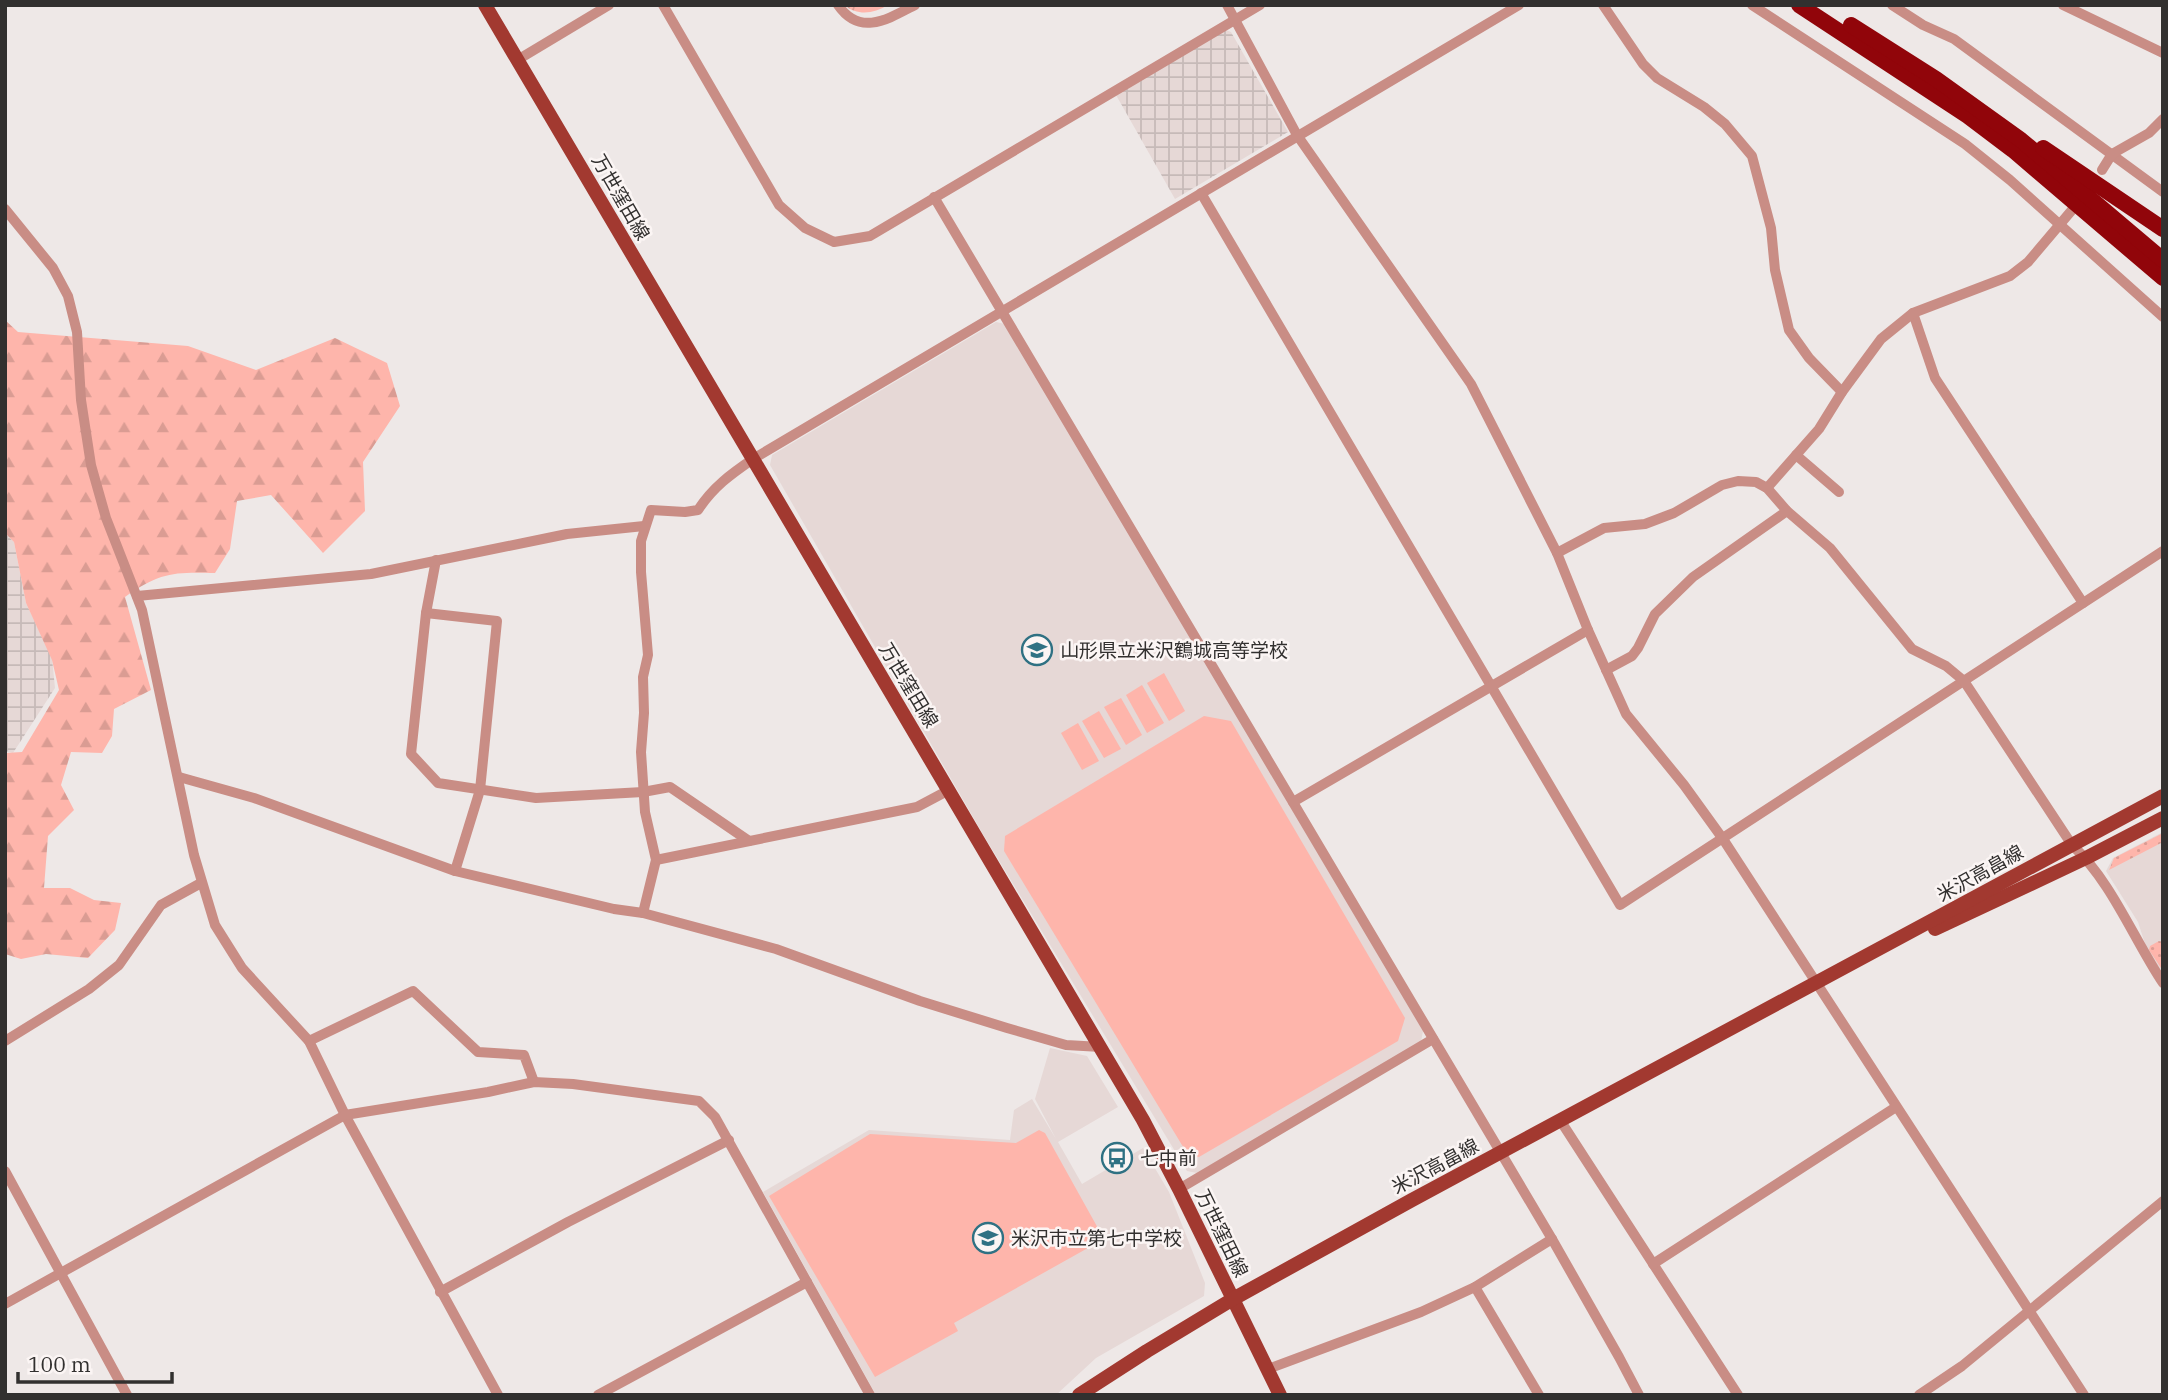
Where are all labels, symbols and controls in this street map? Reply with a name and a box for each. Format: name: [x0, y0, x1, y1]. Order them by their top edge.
street label: 万世窪田線: [587, 150, 655, 244]
school or university icon: 山形県立米沢鶴城高等学校: [1020, 633, 1054, 667]
street label: 万世窪田線: [874, 638, 944, 732]
place label: 山形県立米沢鶴城高等学校: [1060, 638, 1288, 662]
street label: 米沢高畠線: [1933, 839, 2027, 907]
street label: 米沢高畠線: [1387, 1133, 1483, 1199]
bus stop icon: 七中前: [1100, 1141, 1134, 1175]
place label: 七中前: [1140, 1146, 1197, 1170]
street label: 万世窪田線: [1190, 1185, 1254, 1281]
school or university icon: 米沢市立第七中学校: [971, 1221, 1005, 1255]
place label: 米沢市立第七中学校: [1011, 1226, 1182, 1250]
scale bar: [18, 1340, 172, 1384]
text: 100 m: [28, 1350, 91, 1378]

